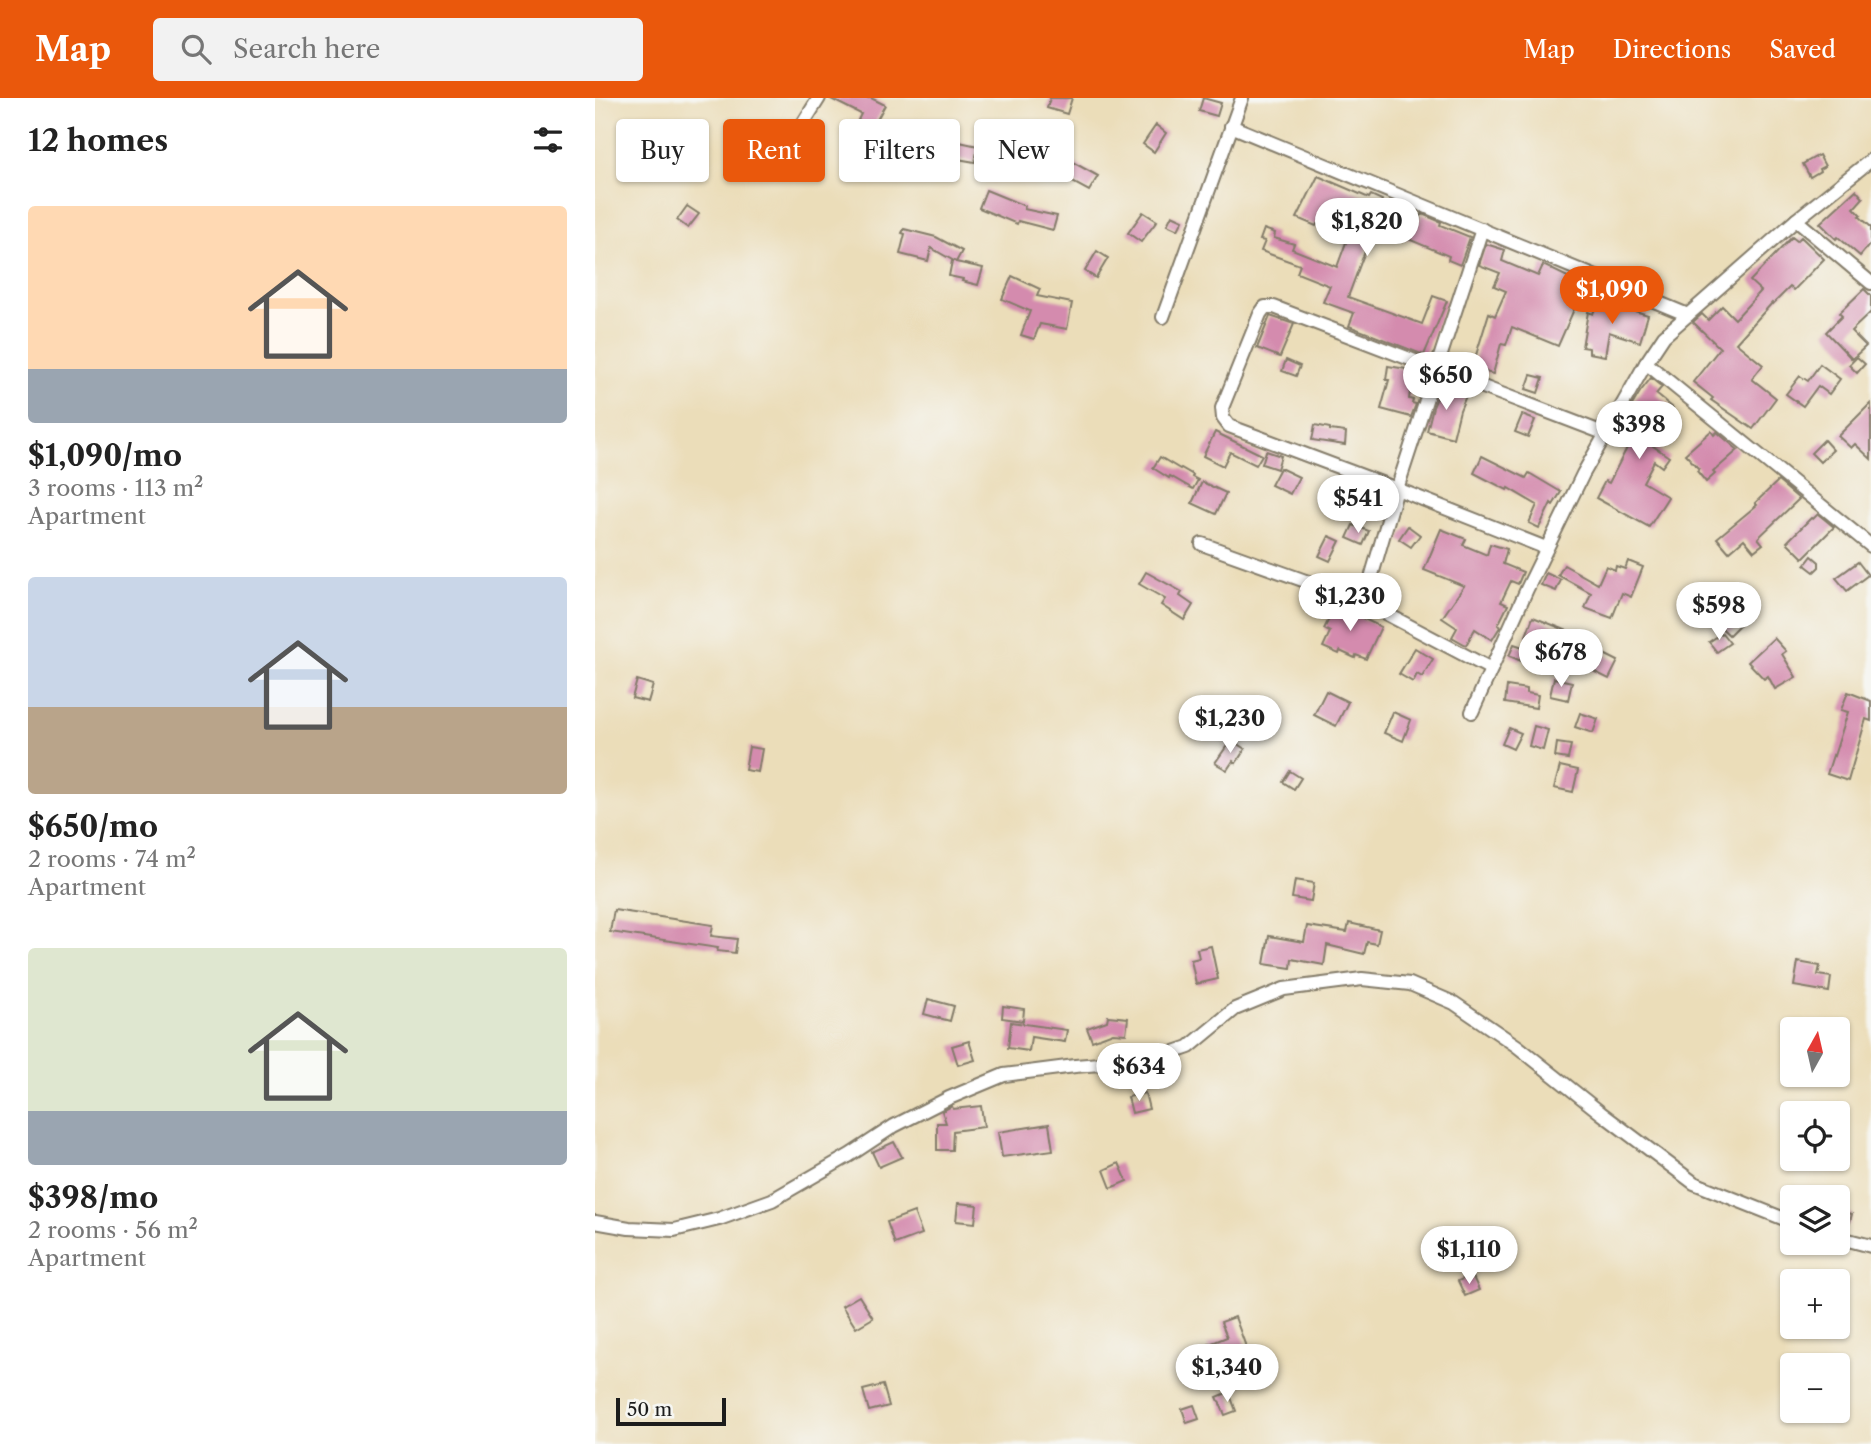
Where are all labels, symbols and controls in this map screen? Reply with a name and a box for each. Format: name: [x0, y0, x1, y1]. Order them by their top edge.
search box: [153, 18, 643, 81]
text: Map: [35, 29, 111, 70]
icon: search: [177, 30, 215, 68]
text: Search here: [233, 33, 380, 65]
text: Map: [1523, 35, 1575, 64]
text: Directions: [1613, 35, 1731, 64]
text: Saved: [1769, 35, 1836, 64]
chip: Buy: [616, 119, 709, 182]
chip: Rent: [723, 119, 825, 182]
chip: Filters: [839, 119, 960, 182]
chip: New: [974, 119, 1074, 182]
icon: filters: [529, 121, 567, 159]
text: 12 homes: [28, 122, 168, 159]
pin: $1,820: [1310, 198, 1424, 258]
text: $1,820: [1331, 207, 1403, 235]
icon: home: [235, 251, 361, 377]
pin: $1,090: [1555, 266, 1669, 326]
text: $1,090: [1576, 275, 1648, 303]
pin: $650: [1405, 352, 1487, 412]
text: $650: [1419, 361, 1473, 389]
pin: $398: [1598, 402, 1680, 461]
text: $398: [1612, 410, 1666, 438]
text: $1,090/mo: [28, 437, 182, 474]
text: 3 rooms · 113 m²: [28, 474, 204, 502]
pin: $541: [1317, 476, 1399, 535]
text: $541: [1333, 484, 1383, 512]
text: Apartment: [28, 502, 146, 530]
pin: $1,230: [1293, 574, 1407, 633]
text: $1,230: [1315, 582, 1385, 610]
pin: $598: [1678, 582, 1760, 642]
text: $598: [1692, 591, 1746, 619]
icon: home: [235, 622, 361, 748]
pin: $678: [1520, 630, 1602, 689]
text: $678: [1535, 638, 1587, 666]
pin: $1,230: [1173, 696, 1287, 755]
text: $1,230: [1195, 704, 1265, 732]
text: $650/mo: [28, 808, 158, 845]
text: 2 rooms · 74 m²: [28, 845, 196, 873]
text: Apartment: [28, 873, 146, 901]
icon: home: [235, 993, 361, 1119]
north arrow: [1780, 1017, 1850, 1087]
map controls: [1780, 1017, 1850, 1423]
pin: $634: [1098, 1044, 1180, 1103]
text: $634: [1112, 1052, 1166, 1080]
button: locate: [1780, 1101, 1850, 1171]
text: $398/mo: [28, 1179, 158, 1216]
button: layers: [1780, 1185, 1850, 1255]
text: 2 rooms · 56 m²: [28, 1216, 198, 1244]
pin: $1,110: [1412, 1226, 1526, 1286]
text: $1,110: [1437, 1235, 1501, 1263]
text: Apartment: [28, 1244, 146, 1272]
button: +: [1780, 1269, 1850, 1339]
pin: $1,340: [1170, 1344, 1284, 1404]
text: $1,340: [1192, 1353, 1262, 1381]
button: −: [1780, 1353, 1850, 1423]
scale bar: [616, 1395, 726, 1427]
text: 50 m: [627, 1398, 672, 1421]

